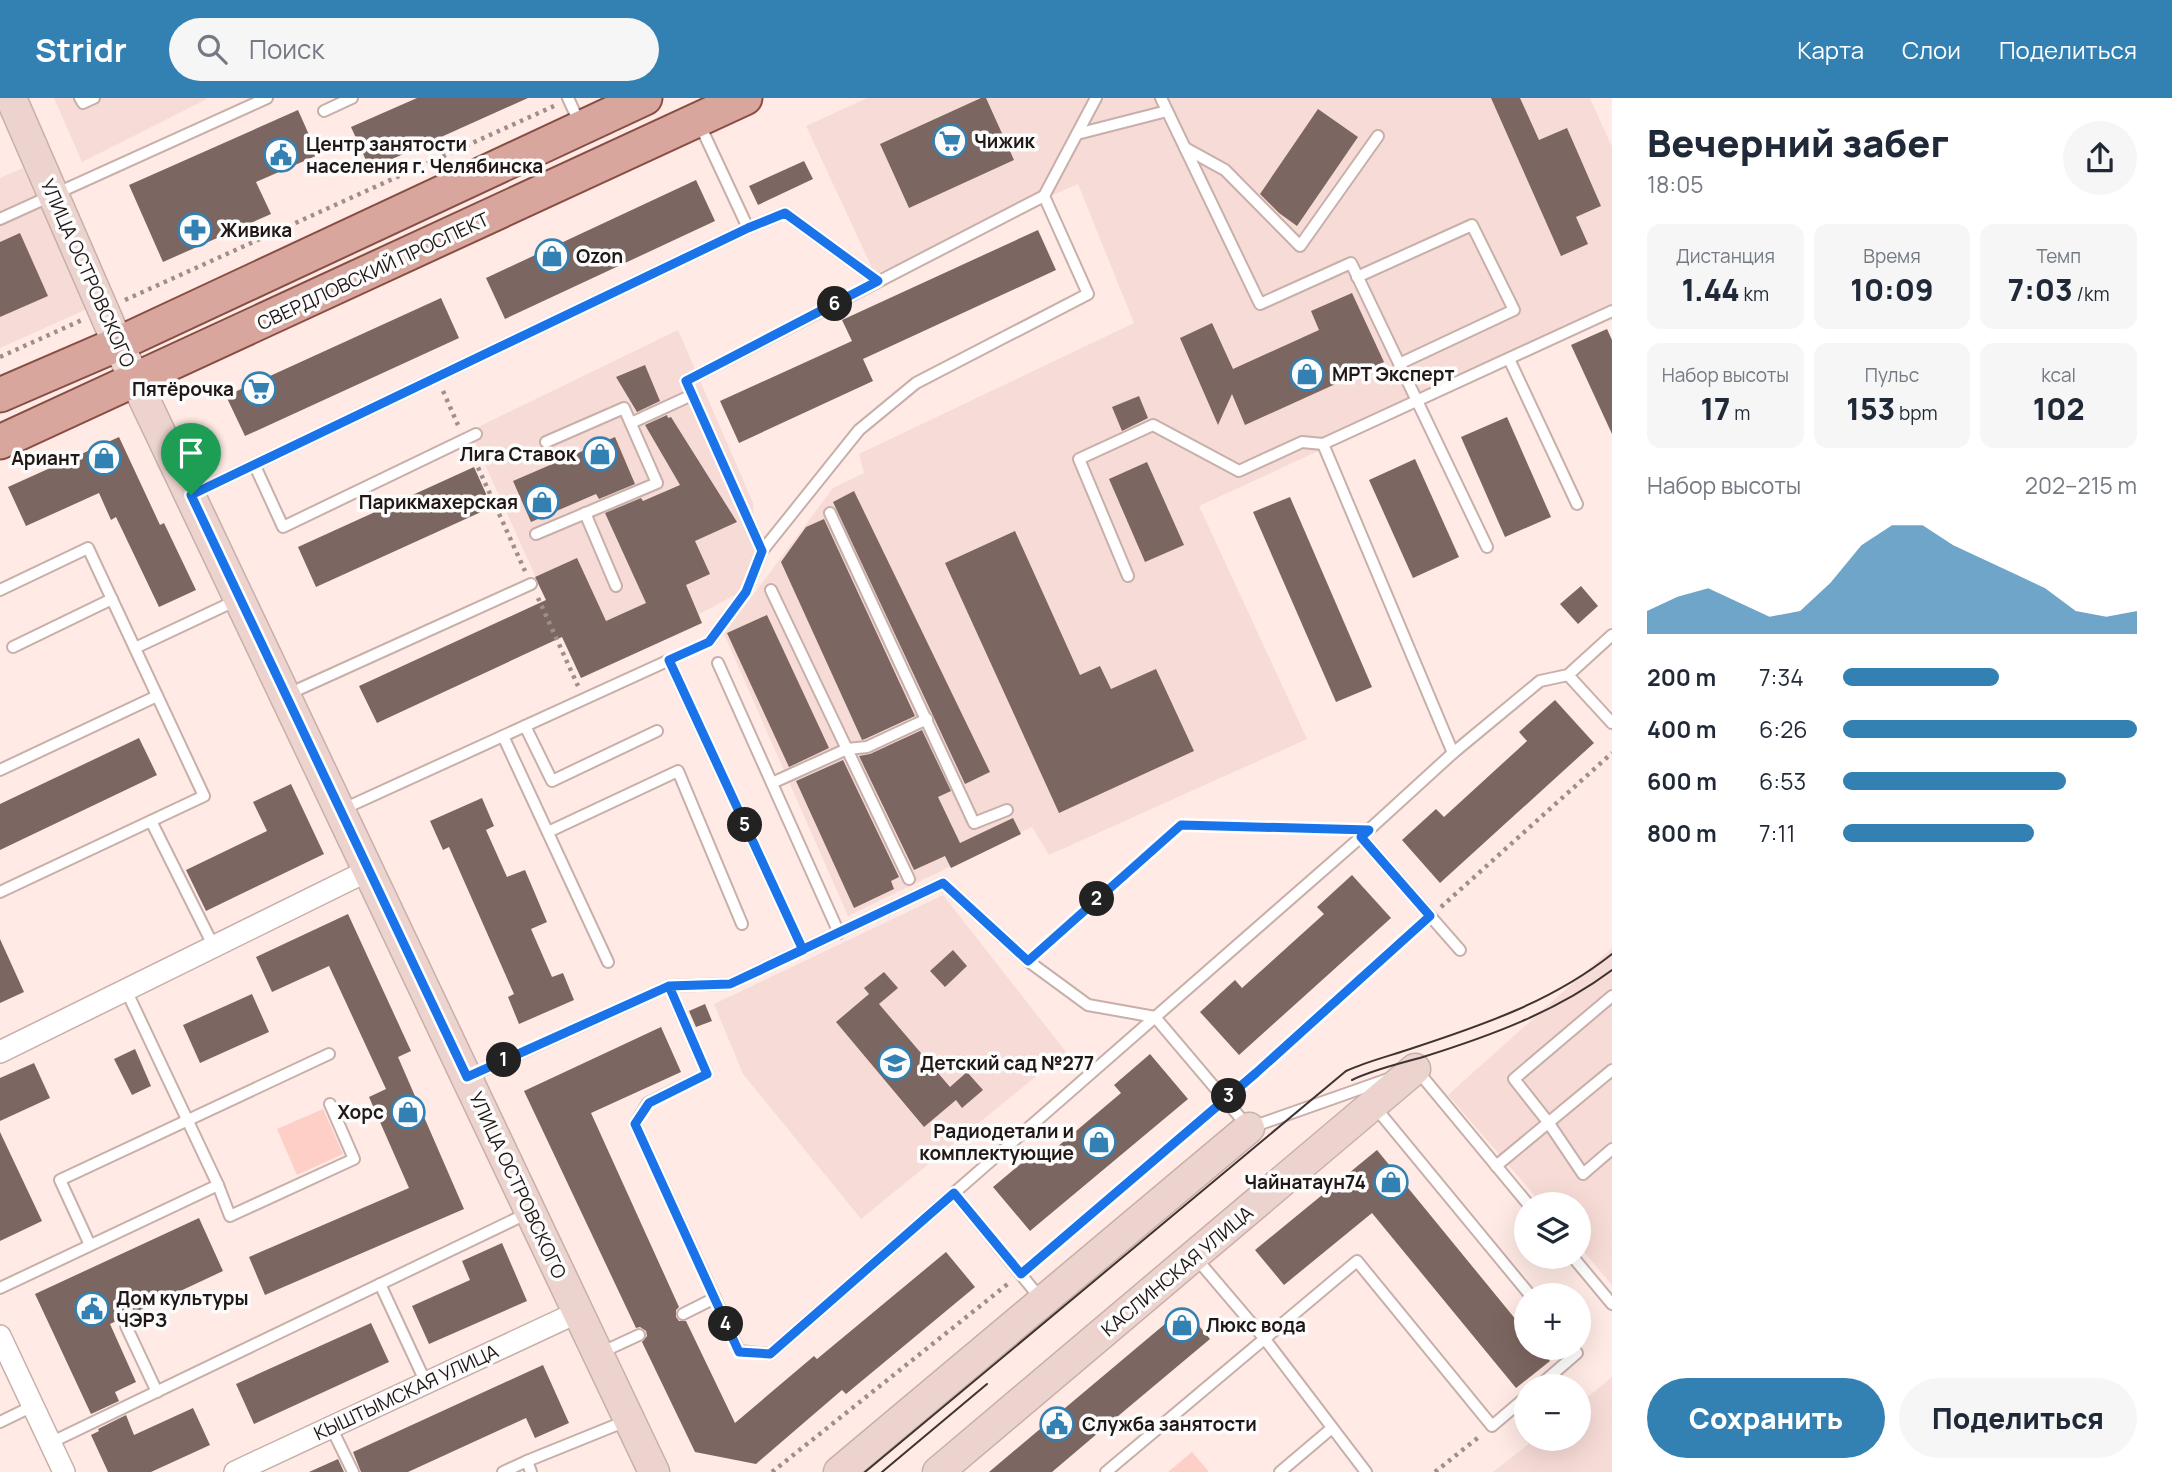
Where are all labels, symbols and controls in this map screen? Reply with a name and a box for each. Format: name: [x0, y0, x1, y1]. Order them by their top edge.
search box: [169, 18, 659, 81]
text: Stridr: [35, 27, 127, 72]
icon: search: [193, 30, 231, 68]
text: Поиск: [249, 31, 324, 67]
text: Карта: [1797, 33, 1864, 66]
text: Слои: [1902, 33, 1961, 66]
text: Поделиться: [1999, 33, 2137, 66]
text: Вечерний забег: [1647, 116, 1949, 168]
button: share: [2063, 121, 2137, 195]
supermarket icon: Чижик: [931, 122, 969, 160]
place label: Чижик: [974, 128, 1035, 154]
place label: Центр занятости населения г. Челябинска: [306, 131, 543, 179]
public building icon: Центр занятости населения г. Челябинска: [262, 136, 300, 174]
text: 18:05: [1647, 168, 1704, 200]
street label: УЛИЦА ОСТРОВСКОГО: [35, 175, 141, 372]
street label: СВЕРДЛОВСКИЙ ПРОСПЕКТ: [253, 205, 494, 336]
pharmacy icon: Живика: [176, 211, 214, 249]
place label: Живика: [220, 217, 292, 243]
shop icon: Ozon: [533, 237, 571, 275]
place label: Ozon: [576, 243, 623, 269]
text: Дистанция: [1676, 243, 1775, 269]
text: Время: [1863, 243, 1921, 269]
text: Темп: [2036, 243, 2081, 269]
text: 1.44: [1681, 269, 1740, 310]
text: 10:09: [1850, 269, 1934, 310]
text: 7:03: [2008, 269, 2073, 310]
text: km: [1740, 281, 1769, 307]
text: /km: [2073, 281, 2110, 307]
pin: 6: [818, 286, 852, 322]
text: 6: [829, 290, 840, 316]
shop icon: МРТ Эксперт: [1288, 355, 1326, 393]
place label: МРТ Эксперт: [1332, 361, 1455, 387]
text: Набор высоты: [1662, 362, 1789, 388]
text: Пульс: [1865, 362, 1919, 388]
text: kcal: [2041, 362, 2076, 388]
supermarket icon: Пятёрочка: [240, 370, 278, 408]
place label: Пятёрочка: [132, 376, 234, 402]
text: 17: [1700, 388, 1730, 429]
text: 153: [1846, 388, 1895, 429]
text: 102: [2033, 388, 2085, 429]
text: m: [1730, 400, 1750, 426]
text: bpm: [1895, 400, 1938, 426]
pin: [161, 423, 221, 495]
icon: arrive: [172, 434, 210, 472]
shop icon: Лига Ставок: [581, 435, 619, 473]
shop icon: Ариант: [85, 439, 123, 477]
place label: Лига Ставок: [460, 441, 577, 467]
place label: Ариант: [11, 445, 80, 471]
text: Набор высоты: [1647, 469, 1801, 501]
text: 202–215 m: [2025, 469, 2137, 501]
shop icon: Парикмахерская: [523, 483, 561, 521]
place label: Парикмахерская: [359, 489, 518, 515]
text: 200 m: [1647, 661, 1716, 693]
text: 7:34: [1759, 661, 1804, 693]
text: 400 m: [1647, 713, 1717, 745]
text: 6:26: [1759, 713, 1808, 745]
text: 600 m: [1647, 765, 1717, 797]
text: 6:53: [1759, 765, 1806, 797]
pin: 5: [728, 808, 762, 842]
text: 5: [739, 811, 750, 837]
text: 800 m: [1647, 817, 1717, 849]
text: 7:11: [1759, 817, 1795, 849]
pin: 2: [1080, 882, 1114, 916]
text: 2: [1091, 885, 1102, 911]
pin: 1: [486, 1042, 522, 1077]
school or university icon: Детский сад №277: [876, 1044, 914, 1082]
text: 1: [499, 1046, 508, 1072]
place label: Детский сад №277: [920, 1050, 1094, 1076]
pin: 3: [1212, 1079, 1246, 1114]
text: 3: [1223, 1082, 1234, 1108]
street label: УЛИЦА ОСТРОВСКОГО: [463, 1087, 573, 1283]
shop icon: Хорс: [389, 1093, 427, 1131]
place label: Хорс: [338, 1099, 384, 1125]
place label: Радиодетали и комплектующие: [919, 1118, 1074, 1166]
shop icon: Радиодетали и комплектующие: [1080, 1123, 1118, 1161]
shop icon: Чайнатаун74: [1372, 1163, 1410, 1201]
place label: Чайнатаун74: [1244, 1169, 1366, 1195]
map controls: [1514, 1192, 1591, 1451]
button: layers: [1514, 1192, 1591, 1269]
street label: КАСЛИНСКАЯ УЛИЦА: [1096, 1200, 1258, 1342]
button: +: [1514, 1283, 1591, 1360]
place label: Дом культуры ЧЭРЗ: [116, 1285, 249, 1333]
public building icon: Дом культуры ЧЭРЗ: [73, 1290, 111, 1328]
pin: 4: [708, 1306, 744, 1342]
shop icon: Люкс вода: [1163, 1306, 1201, 1344]
text: 4: [720, 1310, 731, 1336]
place label: Люкс вода: [1206, 1312, 1306, 1338]
street label: КЫШТЫМСКАЯ УЛИЦА: [309, 1338, 503, 1446]
button: −: [1514, 1374, 1591, 1451]
button: Сохранить: [1647, 1378, 1885, 1458]
button: Поделиться: [1899, 1378, 2137, 1458]
public building icon: Служба занятости: [1038, 1405, 1076, 1443]
place label: Служба занятости: [1082, 1411, 1257, 1437]

